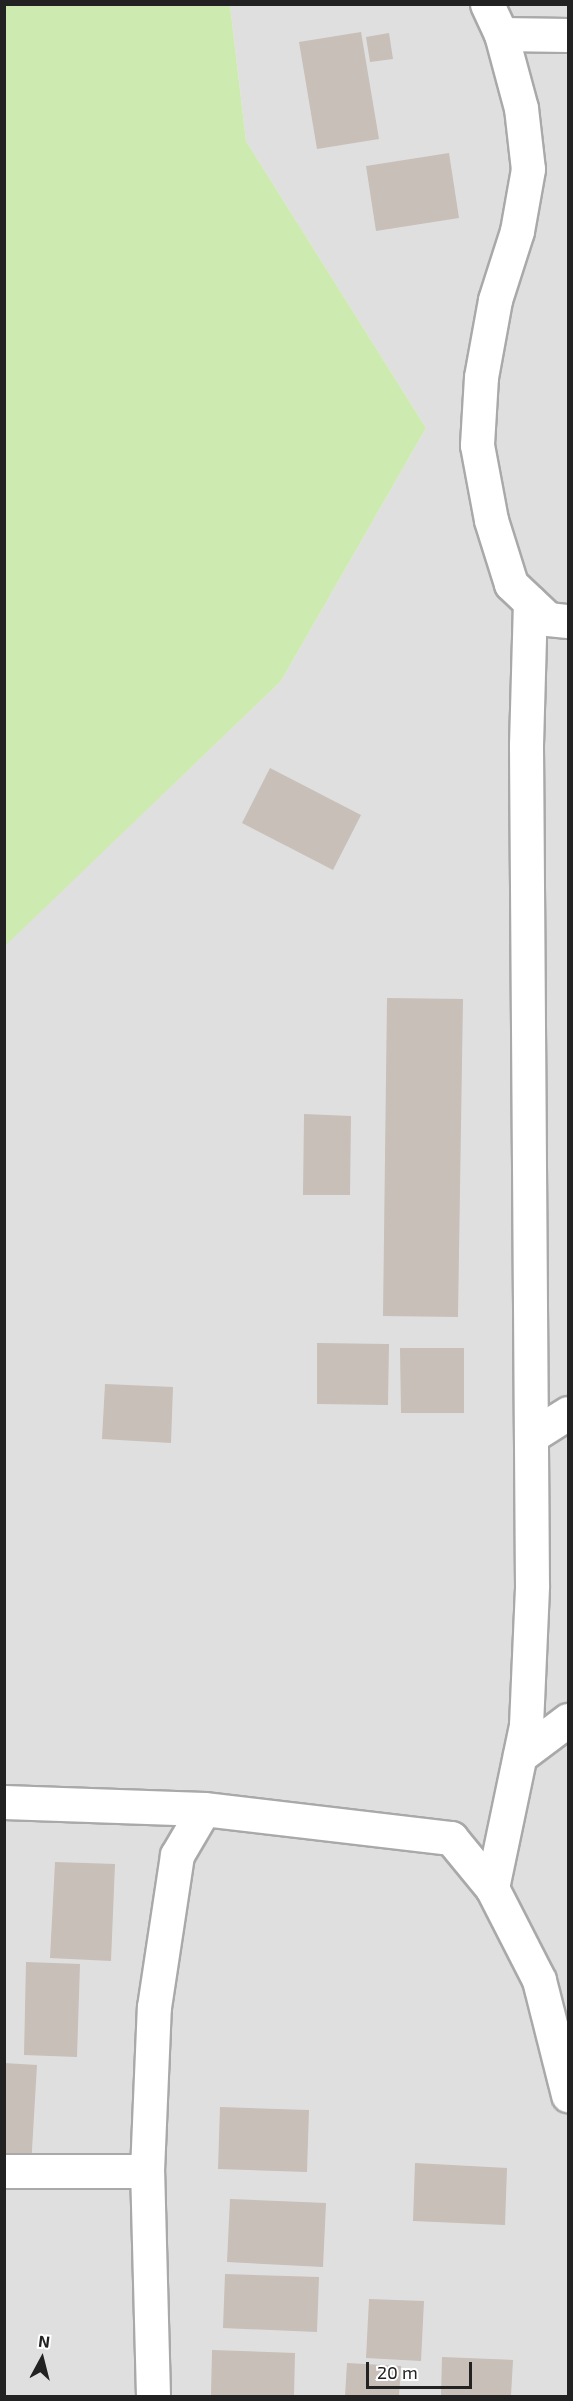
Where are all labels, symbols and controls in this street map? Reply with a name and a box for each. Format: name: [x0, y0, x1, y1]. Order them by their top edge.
north arrow: [12, 2329, 72, 2389]
text: N: [37, 2331, 51, 2351]
scale bar: [369, 2350, 476, 2388]
text: 20 m: [377, 2361, 418, 2383]

